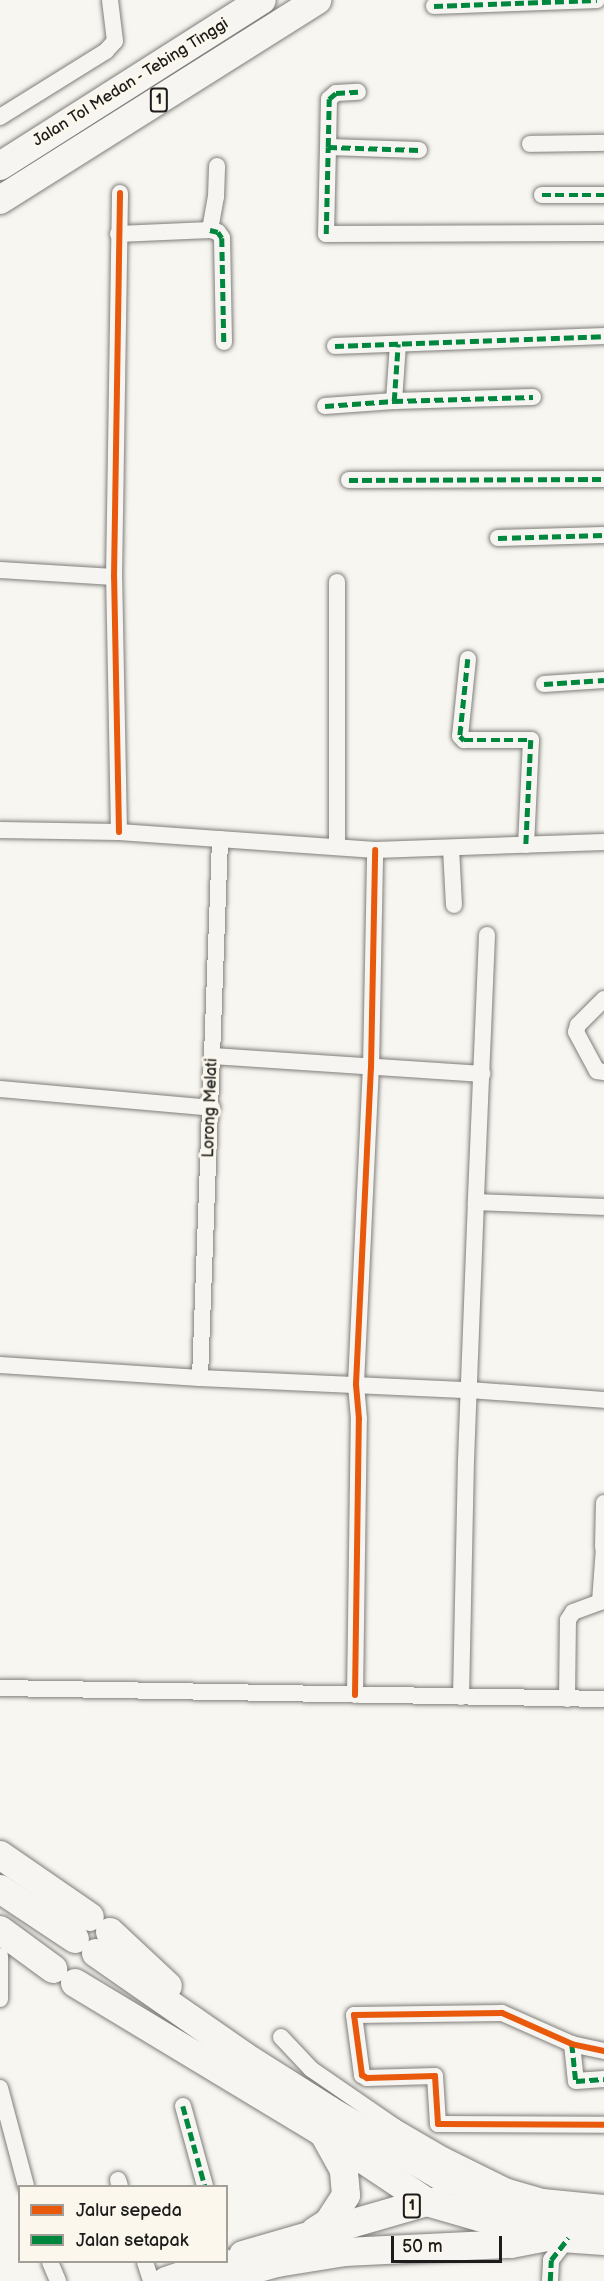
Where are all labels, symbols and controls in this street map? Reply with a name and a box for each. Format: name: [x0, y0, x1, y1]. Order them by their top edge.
street label: Jalan Tol Medan - Tebing Tinggi: [29, 14, 233, 152]
road number: 1: [148, 88, 170, 112]
street label: Lorong Melati: [200, 1058, 222, 1158]
legend: [18, 2185, 228, 2263]
road number: 1: [402, 2194, 422, 2218]
text: Jalur sepeda: [76, 2200, 182, 2221]
scale bar: [394, 2224, 505, 2262]
text: Jalan setapak: [76, 2230, 189, 2251]
text: 50 m: [402, 2236, 443, 2257]

